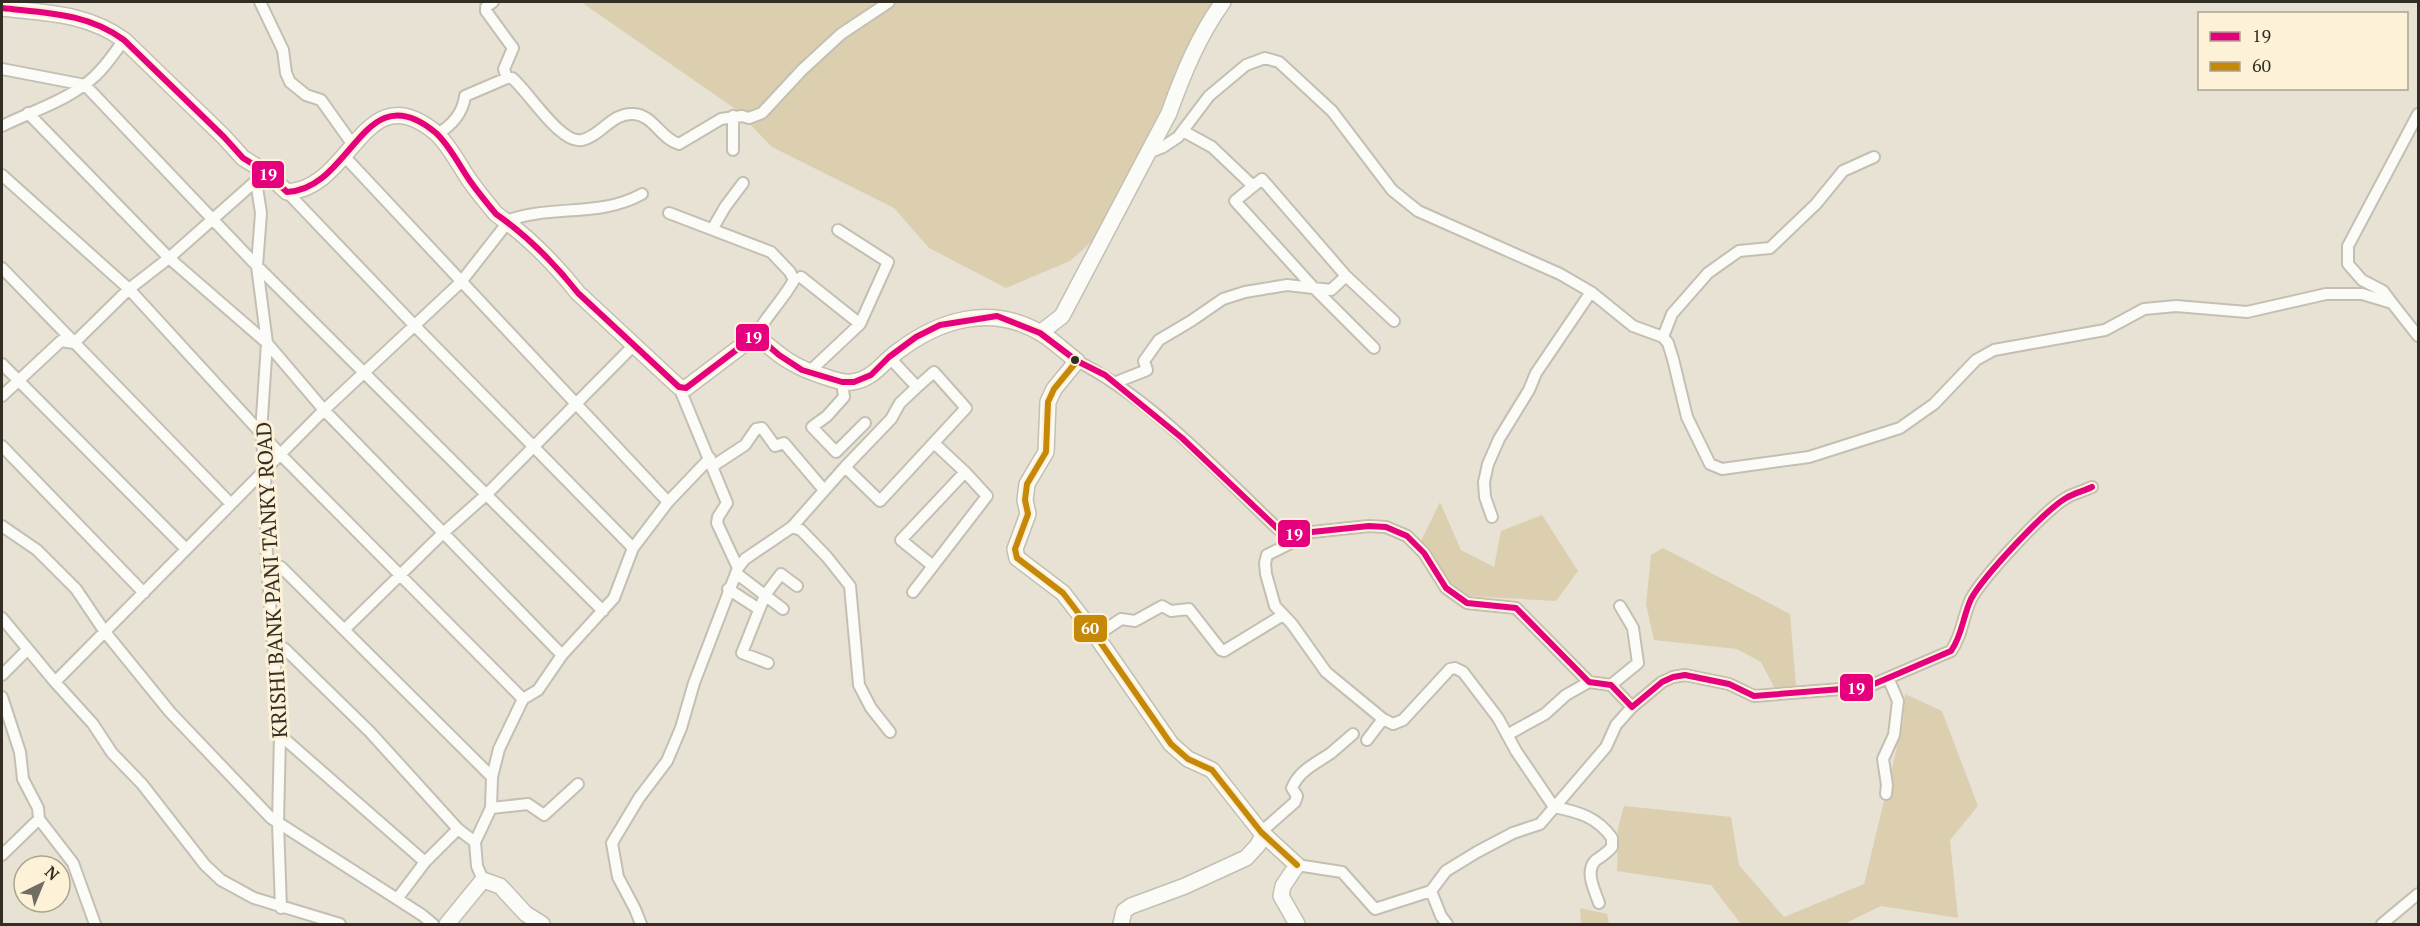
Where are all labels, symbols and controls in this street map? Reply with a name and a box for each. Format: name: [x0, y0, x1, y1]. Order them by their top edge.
legend: [2198, 12, 2408, 90]
text: 19: [2252, 23, 2271, 47]
text: 60: [2252, 53, 2271, 77]
line badge: 19: [251, 160, 285, 189]
text: 19: [259, 163, 277, 185]
line badge: 19: [735, 323, 770, 352]
text: 19: [744, 326, 762, 348]
unlabelled marker: [1069, 354, 1081, 366]
street label: KRISHI BANK PANI TANKY ROAD: [249, 421, 293, 739]
line badge: 19: [1277, 519, 1311, 548]
text: 19: [1285, 523, 1303, 545]
line badge: 60: [1073, 614, 1108, 643]
text: 60: [1081, 617, 1099, 639]
line badge: 19: [1839, 673, 1874, 702]
text: 19: [1847, 677, 1865, 699]
north arrow: [12, 854, 72, 914]
text: N: [40, 861, 64, 885]

